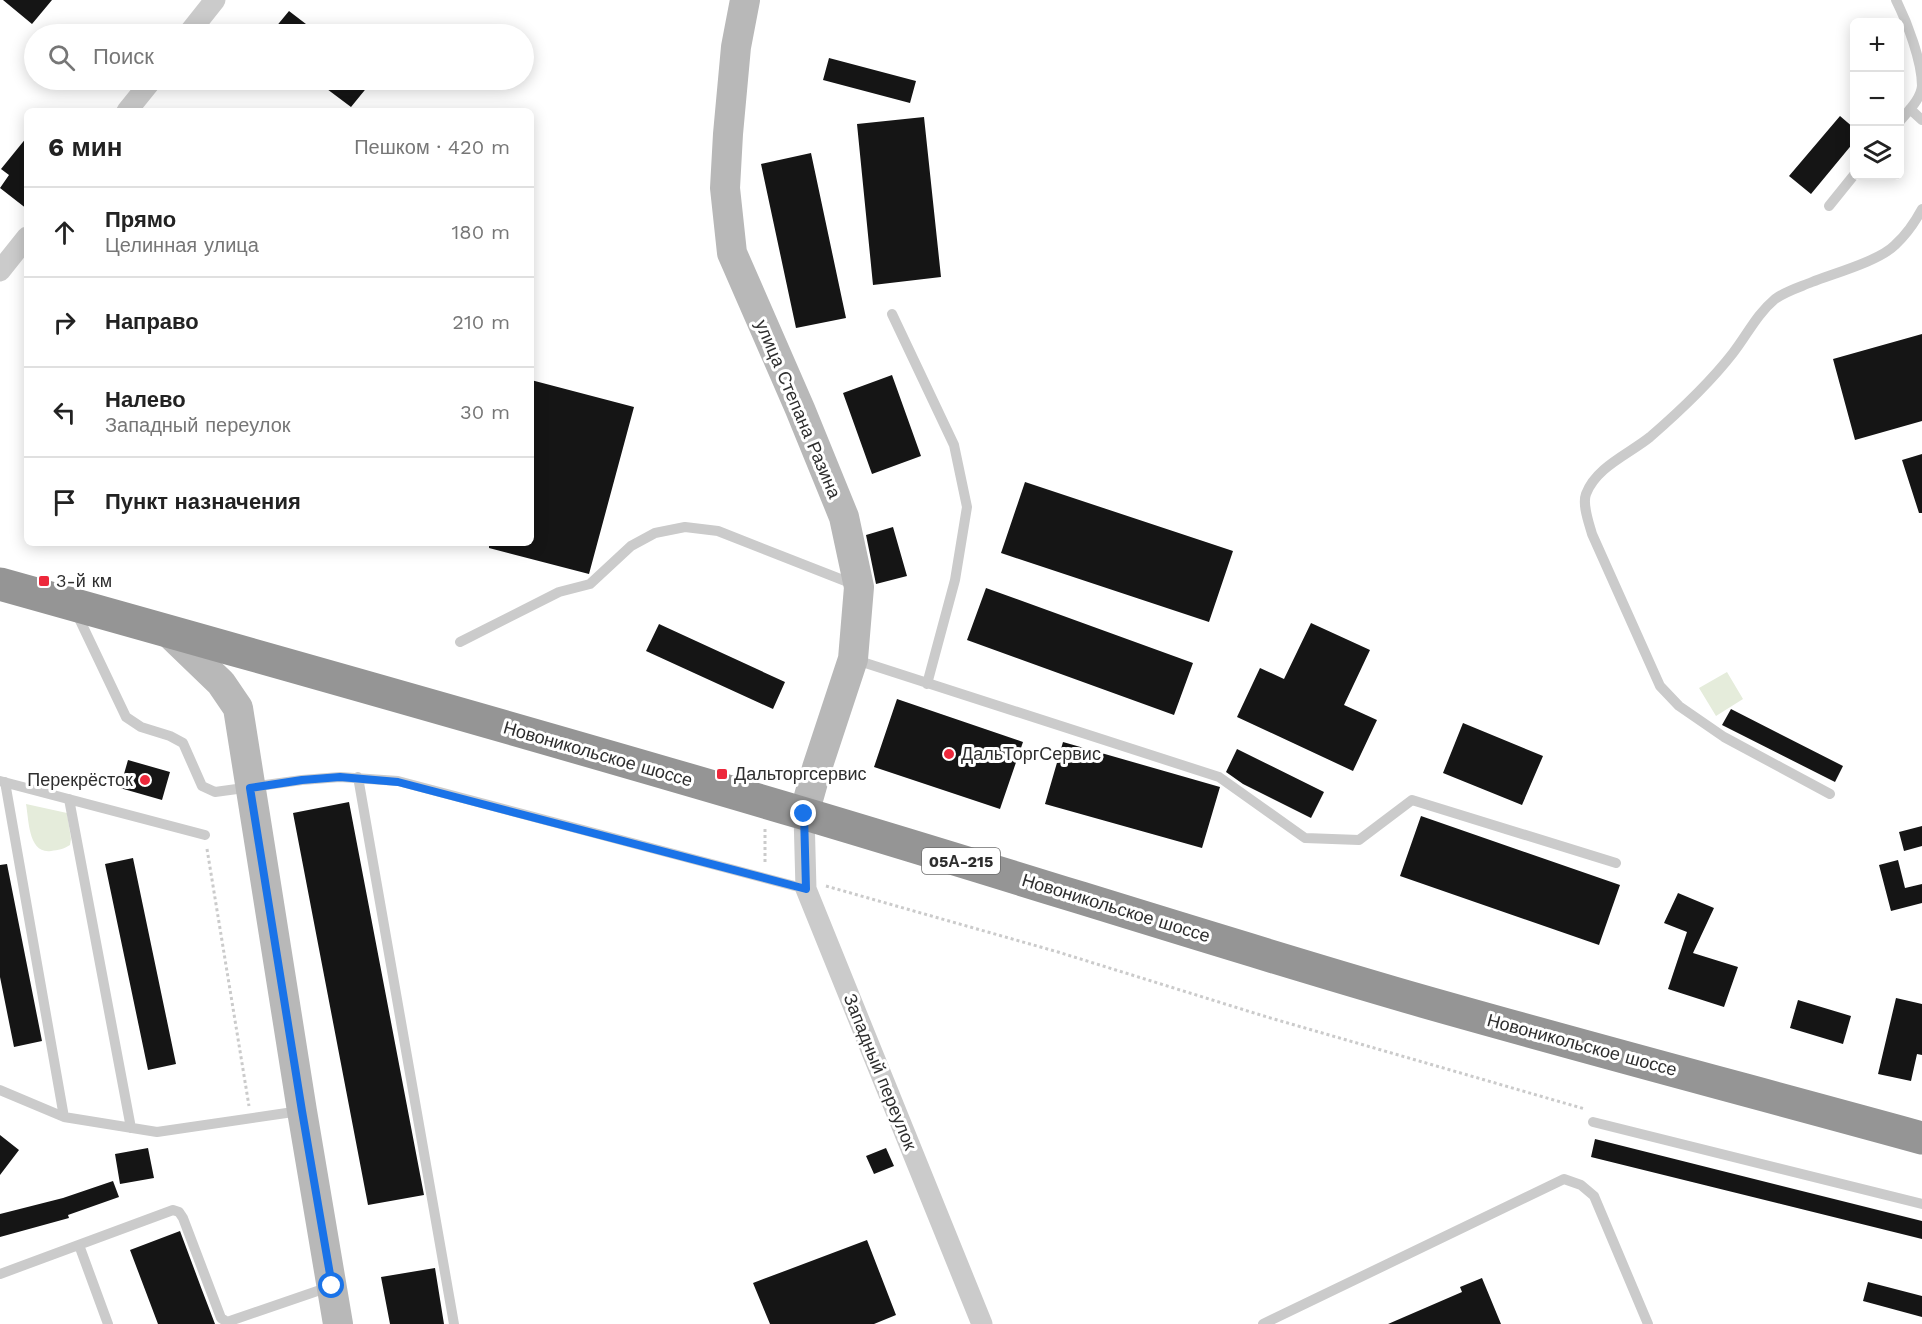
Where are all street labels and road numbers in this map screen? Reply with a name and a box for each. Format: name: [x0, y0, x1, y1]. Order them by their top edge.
street label: улица Степана Разина: [751, 316, 846, 502]
street label: Новоникольское шоссе: [501, 716, 695, 791]
road number: 05А-215: [922, 848, 1000, 874]
street label: Новоникольское шоссе: [1020, 869, 1213, 946]
street label: Западный переулок: [839, 990, 922, 1153]
street label: Новоникольское шоссе: [1485, 1009, 1679, 1080]

